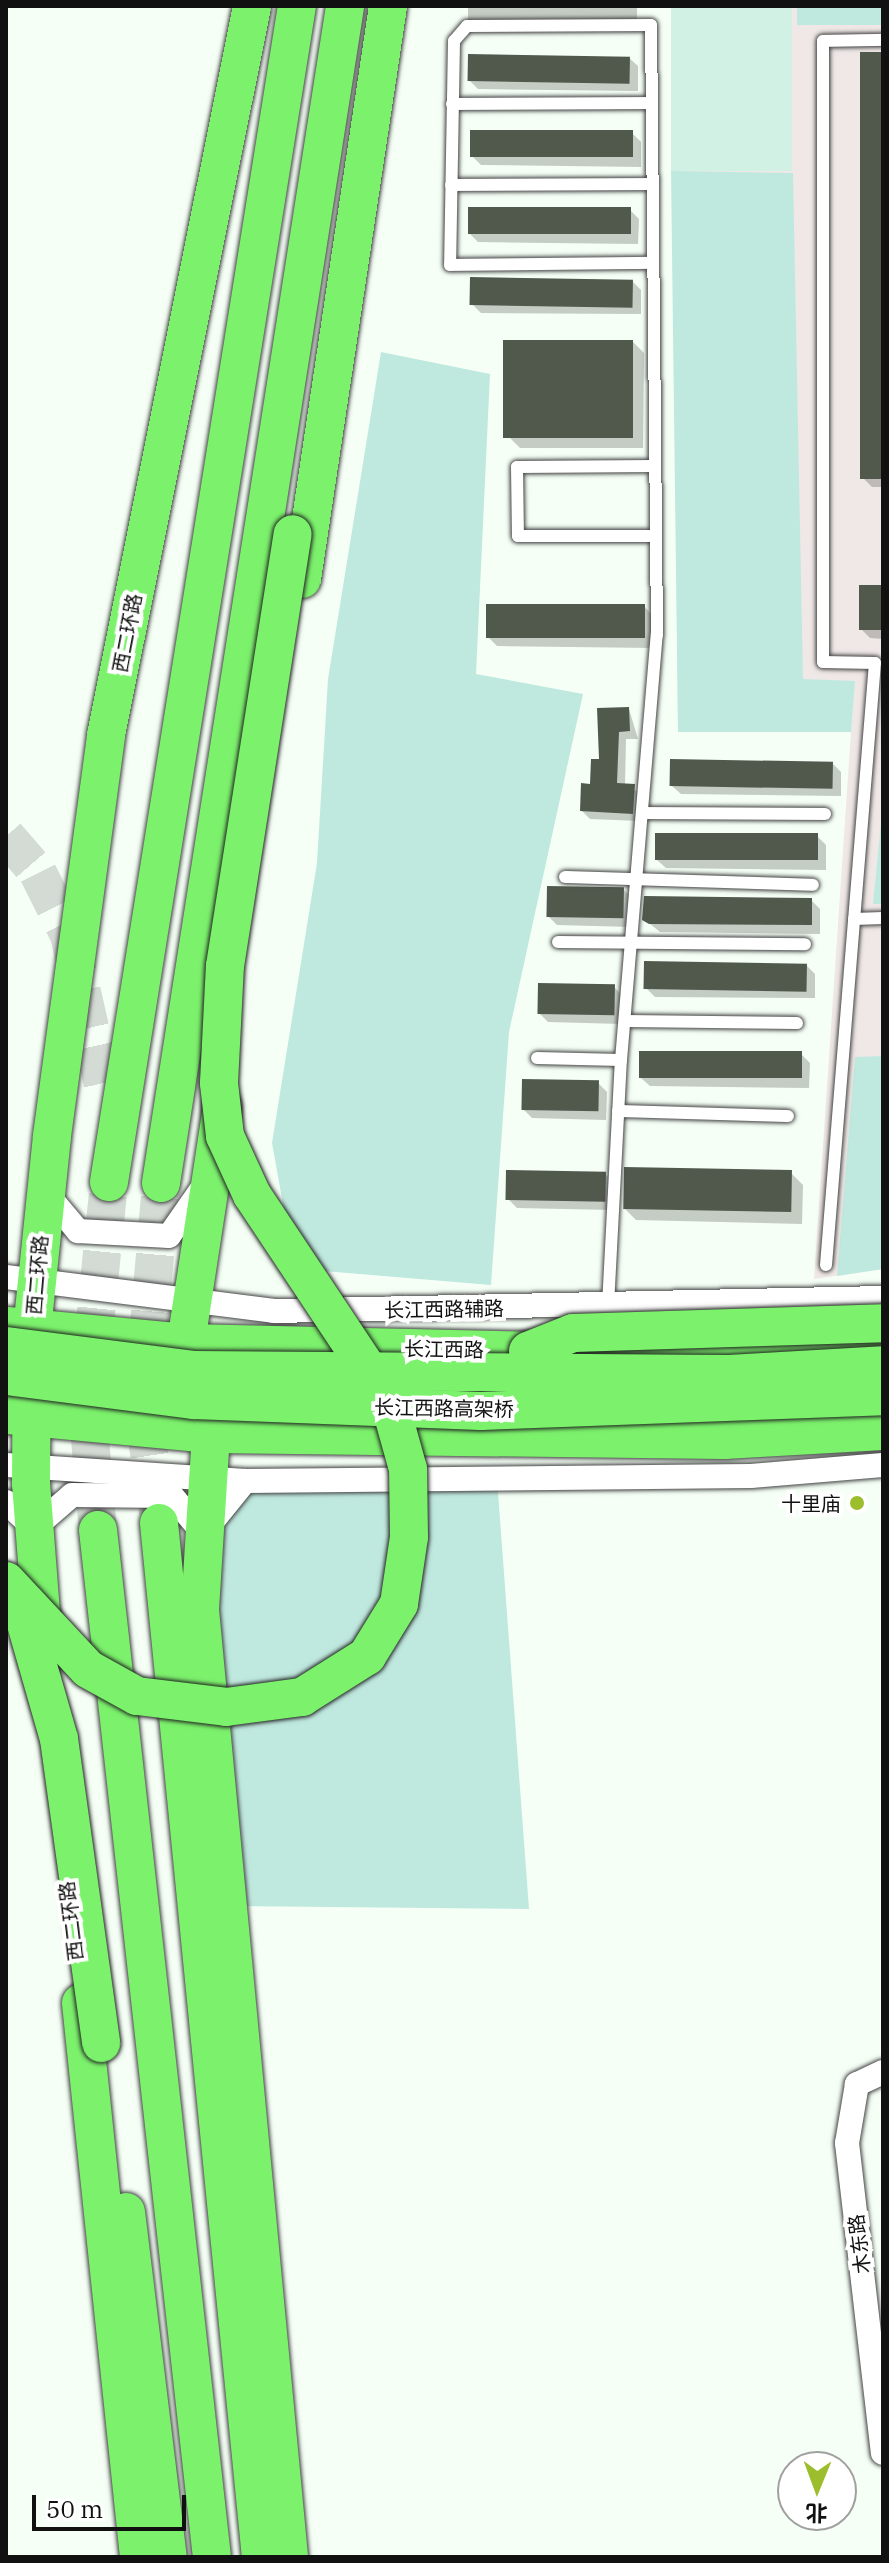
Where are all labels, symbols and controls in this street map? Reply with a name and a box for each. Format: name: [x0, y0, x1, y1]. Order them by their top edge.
street label: 西二环路: [108, 591, 146, 675]
street label: 西二环路: [22, 1234, 52, 1316]
street label: 长江西路辅路: [384, 1296, 504, 1322]
street label: 长江西路: [404, 1336, 484, 1362]
street label: 长江西路高架桥: [374, 1395, 514, 1421]
place label: 十里庙: [781, 1491, 841, 1515]
marker: 十里庙: [848, 1494, 866, 1512]
street label: 西二环路: [54, 1880, 88, 1962]
street label: 木东路: [843, 2213, 875, 2275]
north arrow: [777, 2451, 857, 2531]
scale bar: [36, 2479, 190, 2529]
text: 50 m: [46, 2493, 103, 2525]
text: 北: [805, 2499, 828, 2528]

